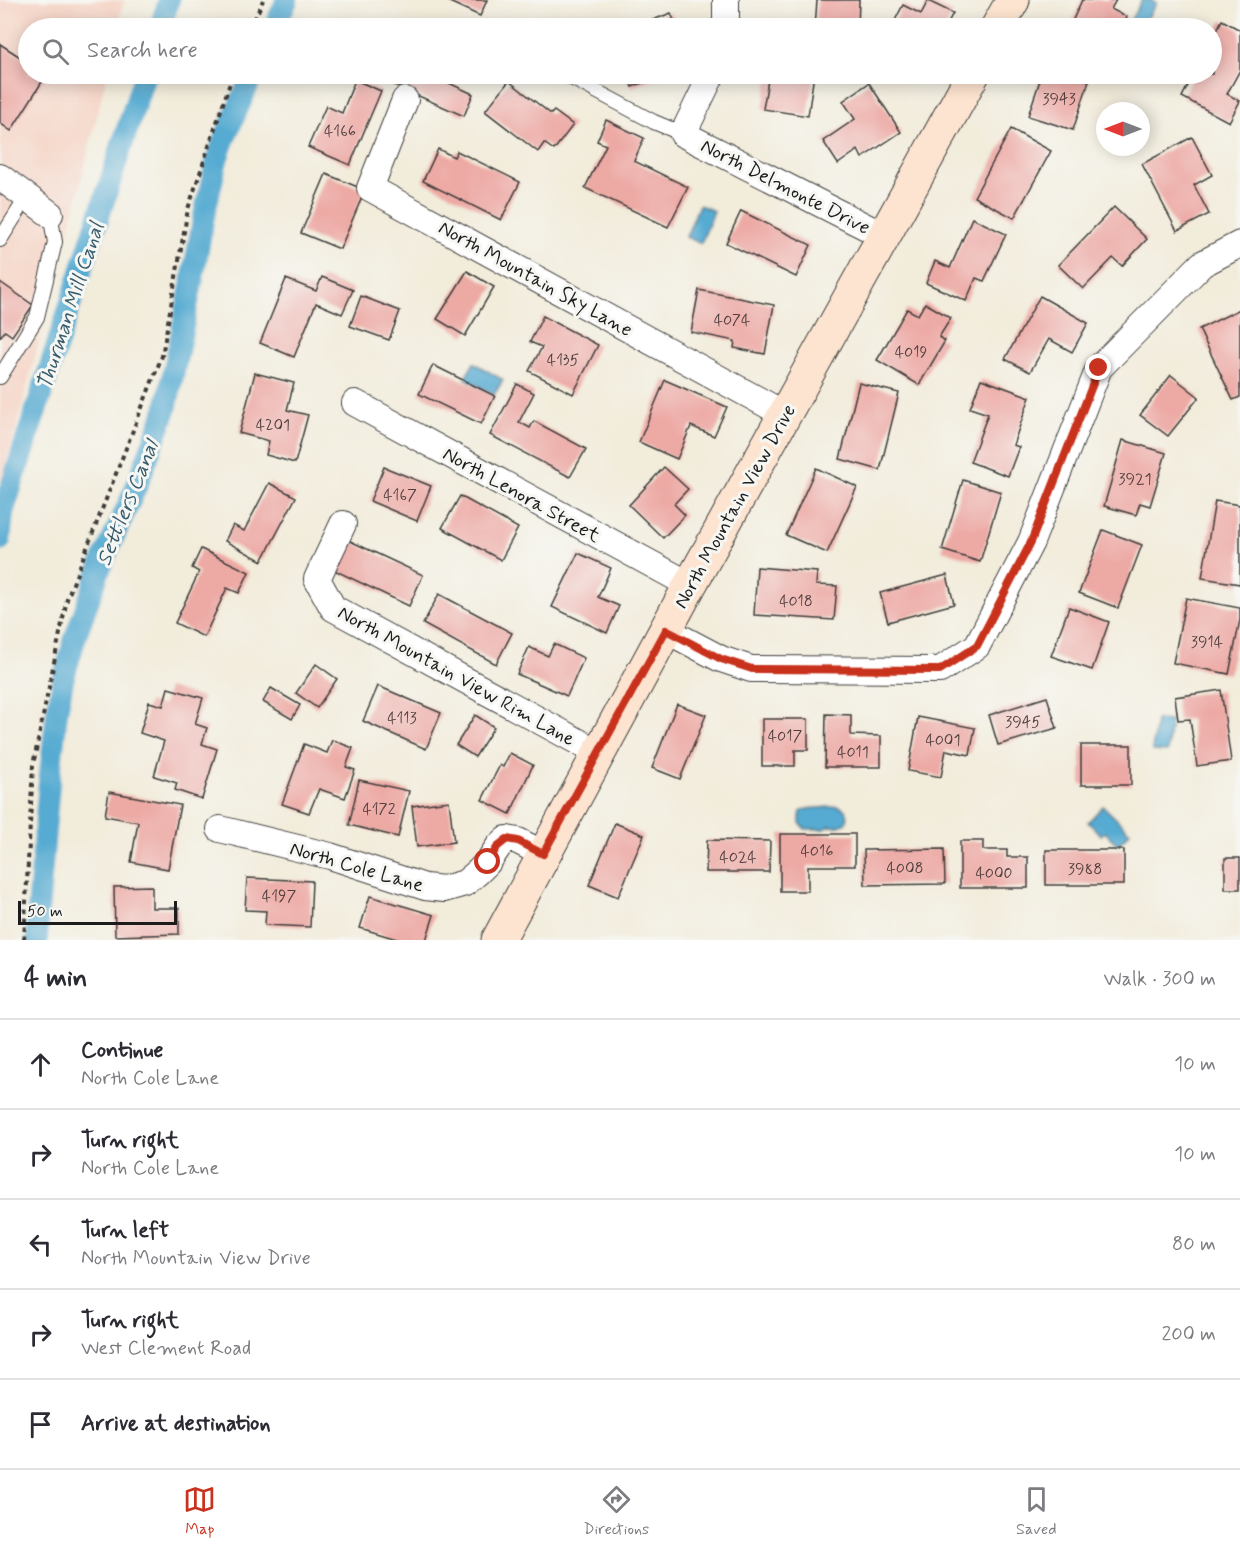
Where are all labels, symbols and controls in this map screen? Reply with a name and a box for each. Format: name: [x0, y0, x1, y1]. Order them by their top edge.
search box: [18, 18, 1222, 84]
icon: search: [39, 35, 72, 68]
text: Search here: [87, 37, 198, 65]
house number: 3943: [1042, 89, 1076, 110]
north arrow: [1096, 102, 1150, 156]
house number: 4166: [324, 121, 356, 142]
street label: North Delmonte Drive: [696, 133, 875, 242]
street label: North Mountain Sky Lane: [433, 215, 637, 344]
water label: Thurman Mill Canal: [31, 217, 112, 393]
house number: 4074: [714, 310, 750, 331]
house number: 4019: [895, 342, 927, 363]
house number: 4135: [547, 350, 579, 371]
route end: [1085, 354, 1111, 380]
street label: North Mountain View Drive: [668, 400, 803, 614]
house number: 4201: [256, 415, 290, 436]
water label: Settlers Canal: [90, 434, 167, 570]
street label: North Lenora Street: [438, 441, 605, 550]
house number: 3921: [1118, 469, 1152, 490]
house number: 4167: [383, 485, 417, 506]
house number: 4018: [779, 591, 813, 612]
street label: North Mountain View Rim Lane: [333, 600, 580, 753]
house number: 3914: [1191, 632, 1223, 653]
house number: 4113: [387, 708, 417, 729]
house number: 3945: [1005, 712, 1041, 733]
house number: 4017: [768, 726, 802, 747]
house number: 4001: [925, 730, 961, 751]
house number: 4011: [837, 742, 869, 763]
house number: 4172: [363, 799, 396, 820]
street label: North Cole Lane: [286, 835, 427, 900]
house number: 4016: [801, 841, 833, 862]
house number: 4024: [719, 847, 757, 868]
route start: [474, 848, 500, 874]
house number: 4008: [886, 858, 924, 879]
house number: 3988: [1068, 859, 1102, 880]
house number: 4000: [975, 863, 1013, 884]
house number: 4197: [262, 886, 296, 907]
scale bar: [18, 898, 177, 926]
text: 50 m: [27, 901, 63, 922]
text: 4 min: [24, 962, 87, 996]
text: Walk · 300 m: [1104, 966, 1216, 993]
text: Continue: [81, 1037, 163, 1065]
icon: ahead: [24, 1048, 57, 1081]
text: 10 m: [1174, 1051, 1216, 1078]
text: North Cole Lane: [81, 1065, 219, 1092]
text: Turn right: [81, 1127, 179, 1155]
icon: right: [24, 1138, 57, 1171]
text: 10 m: [1174, 1141, 1216, 1168]
text: North Cole Lane: [81, 1155, 219, 1182]
text: Turn left: [81, 1217, 169, 1245]
icon: left: [24, 1228, 57, 1261]
text: 80 m: [1172, 1231, 1216, 1258]
text: North Mountain View Drive: [81, 1245, 311, 1272]
text: Turn right: [81, 1307, 179, 1335]
icon: right: [24, 1318, 57, 1351]
text: 200 m: [1161, 1321, 1216, 1348]
text: West Clement Road: [81, 1335, 251, 1362]
icon: arrive: [24, 1408, 57, 1441]
text: Arrive at destination: [81, 1410, 271, 1438]
tab: Map: [183, 1483, 216, 1540]
tab: Directions: [583, 1483, 649, 1540]
tab: Saved: [1016, 1483, 1057, 1540]

